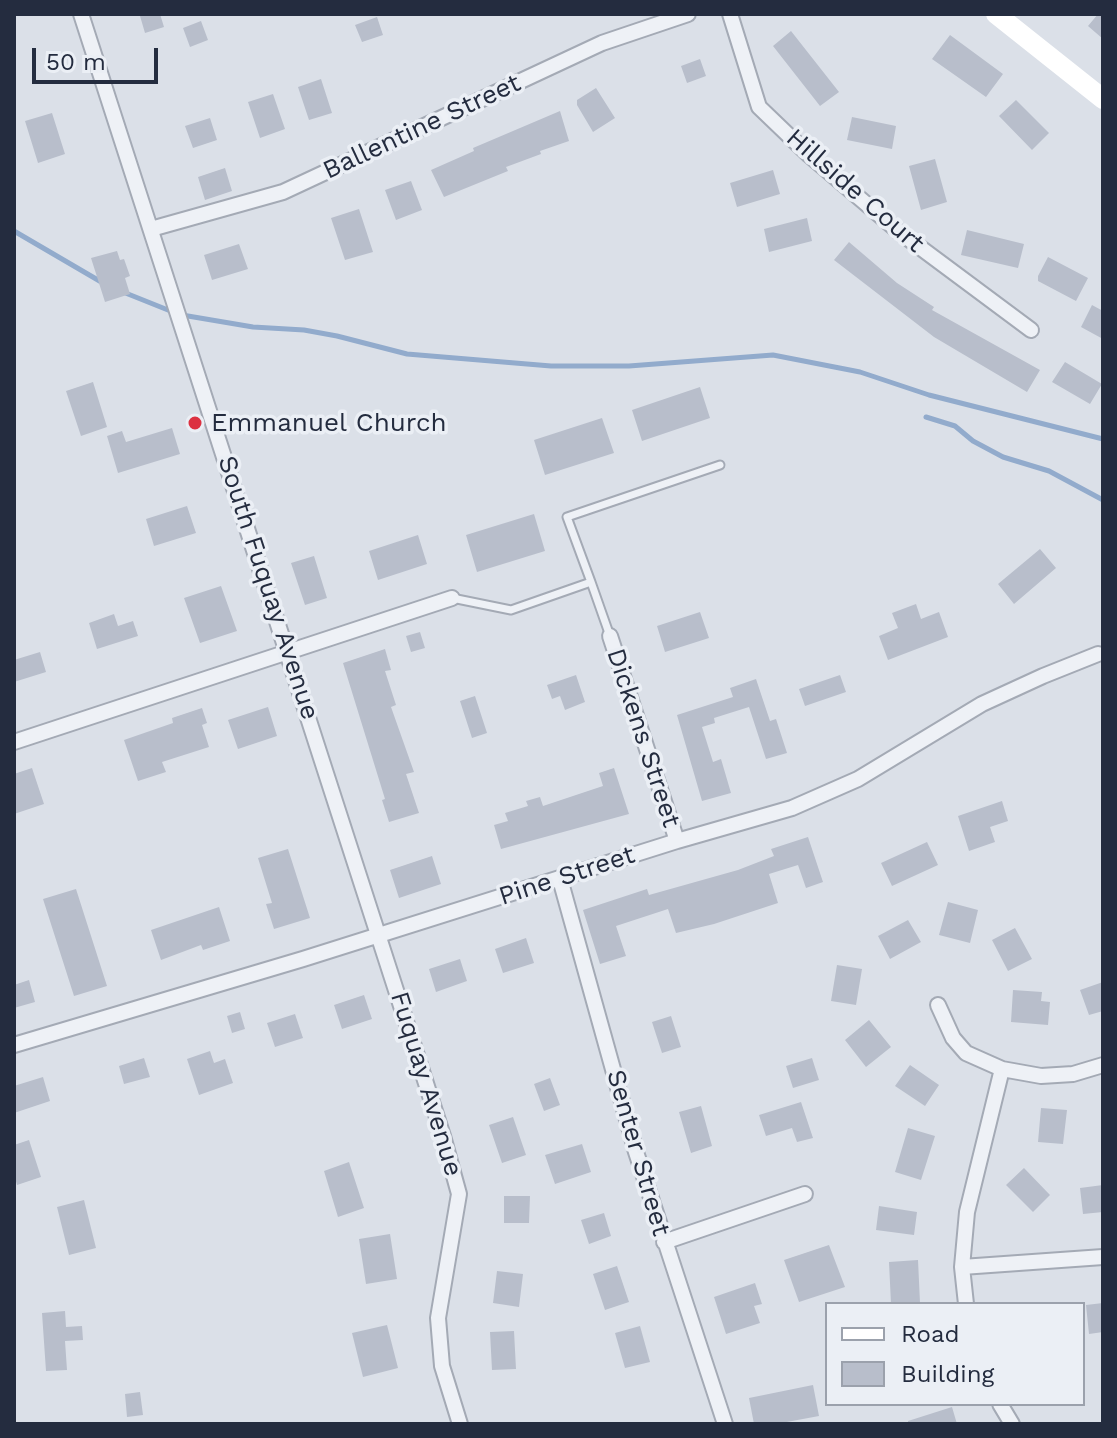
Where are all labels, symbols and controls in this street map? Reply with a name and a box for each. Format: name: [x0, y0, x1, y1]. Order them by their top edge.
scale bar: [36, 32, 162, 82]
text: 50 m: [46, 48, 106, 76]
street label: Ballentine Street: [318, 68, 526, 186]
street label: Hillside Court: [780, 123, 930, 259]
place label: Emmanuel Church: [211, 407, 447, 439]
marker: Emmanuel Church: [186, 414, 204, 432]
street label: South Fuquay Avenue: [211, 452, 325, 724]
street label: Dickens Street: [599, 645, 687, 831]
street label: Pine Street: [495, 839, 639, 913]
street label: Fuquay Avenue: [383, 988, 469, 1180]
street label: Senter Street: [599, 1066, 677, 1240]
legend: [825, 1302, 1085, 1406]
text: Road: [901, 1320, 960, 1348]
text: Building: [901, 1360, 994, 1388]

